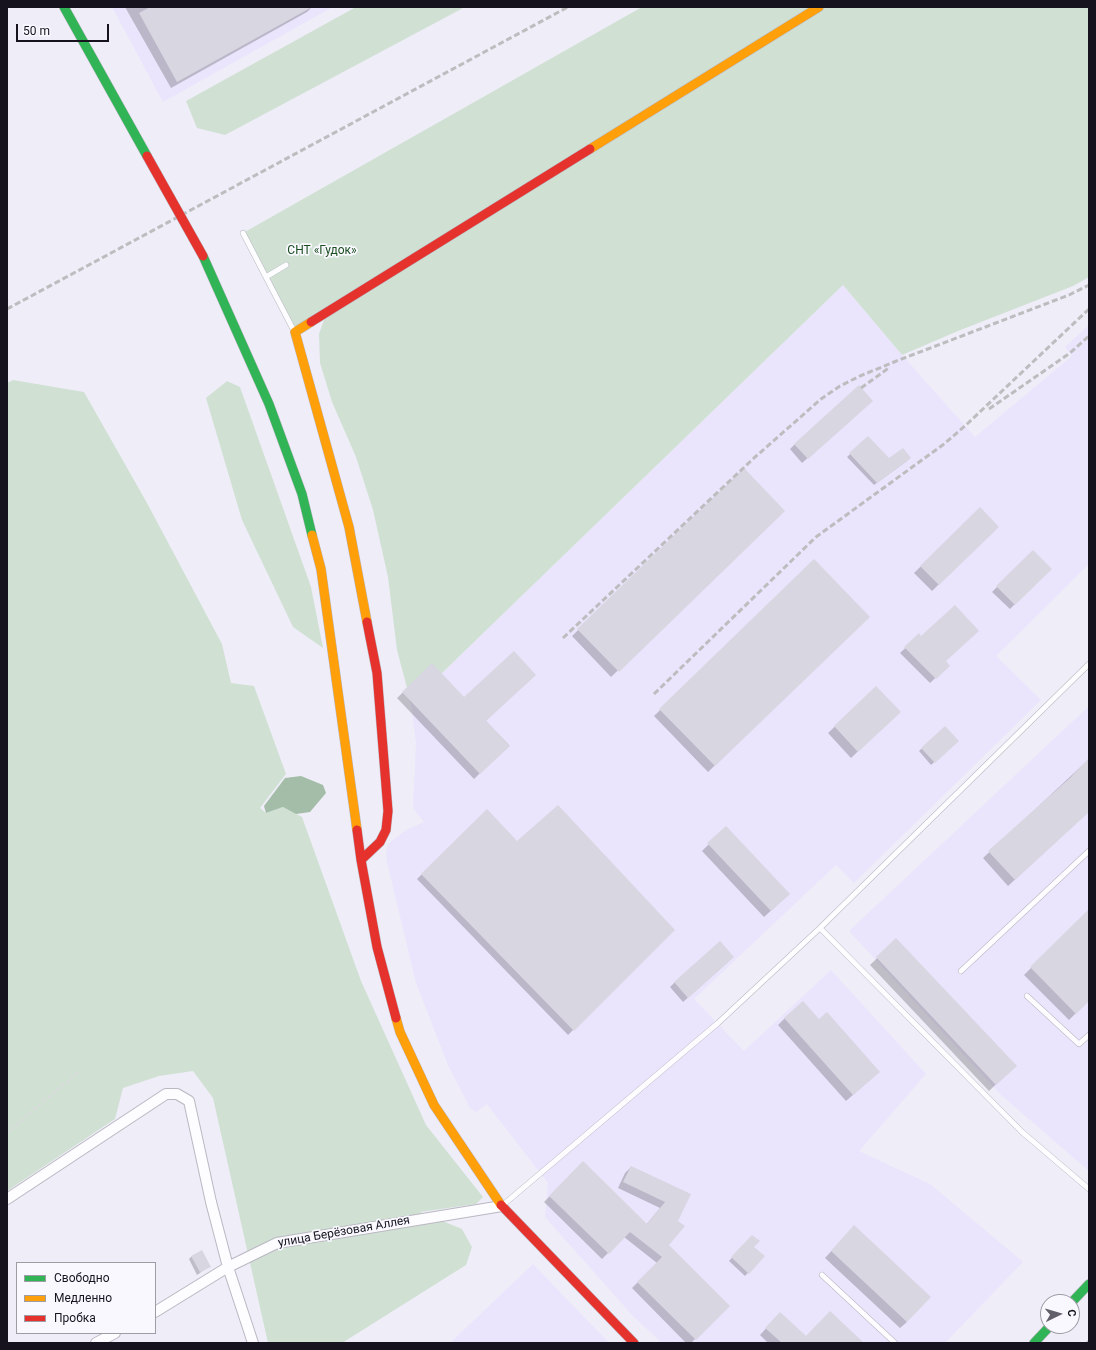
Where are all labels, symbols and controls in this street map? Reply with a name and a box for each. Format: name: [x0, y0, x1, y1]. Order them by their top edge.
scale bar: [18, 16, 111, 42]
text: 50 m: [23, 24, 50, 38]
park label: СНТ «Гудок»: [287, 244, 357, 258]
street label: улица Берёзовая Аллея: [277, 1213, 411, 1251]
legend: [16, 1262, 156, 1334]
text: Свободно: [54, 1271, 110, 1285]
text: Медленно: [54, 1291, 112, 1305]
north arrow: [1040, 1294, 1080, 1334]
text: С: [1065, 1309, 1078, 1317]
text: Пробка: [54, 1311, 96, 1325]

